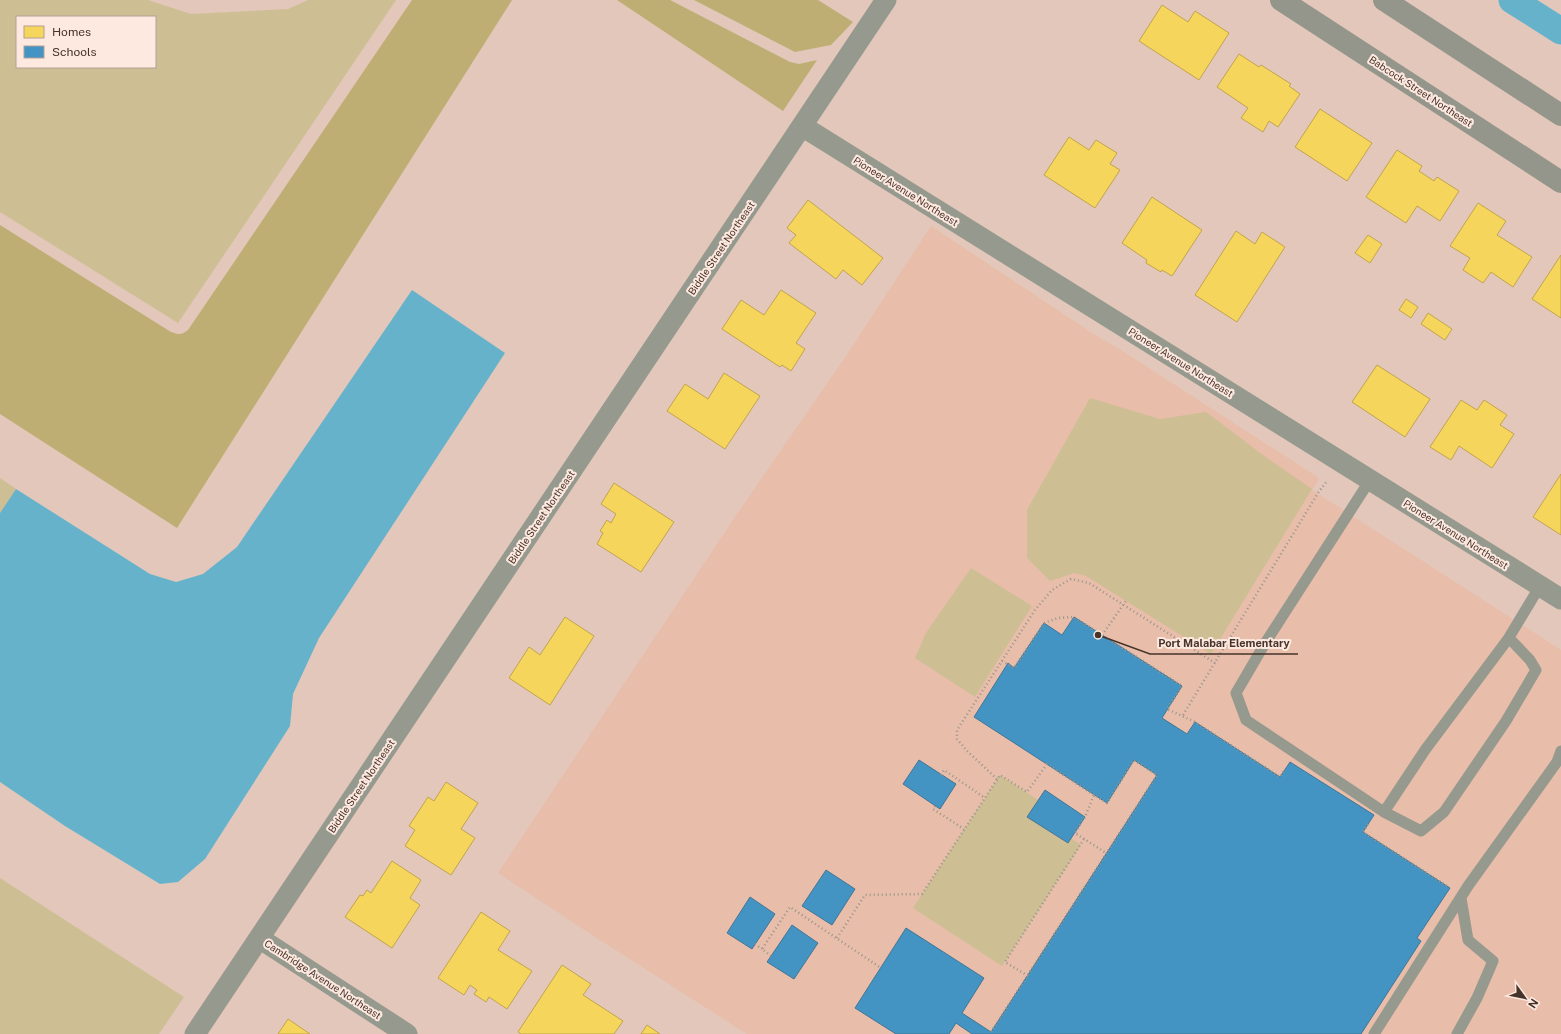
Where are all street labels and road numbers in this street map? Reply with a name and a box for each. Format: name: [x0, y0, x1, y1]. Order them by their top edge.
street label: Babcock Street Northeast: [1367, 53, 1475, 129]
street label: Pioneer Avenue Northeast: [851, 154, 961, 228]
street label: Biddle Street Northeast: [685, 199, 757, 297]
street label: Pioneer Avenue Northeast: [1126, 325, 1236, 399]
street label: Biddle Street Northeast: [505, 468, 577, 566]
street label: Pioneer Avenue Northeast: [1401, 497, 1511, 571]
street label: Biddle Street Northeast: [325, 737, 397, 835]
street label: Cambridge Avenue Northeast: [262, 937, 384, 1021]

